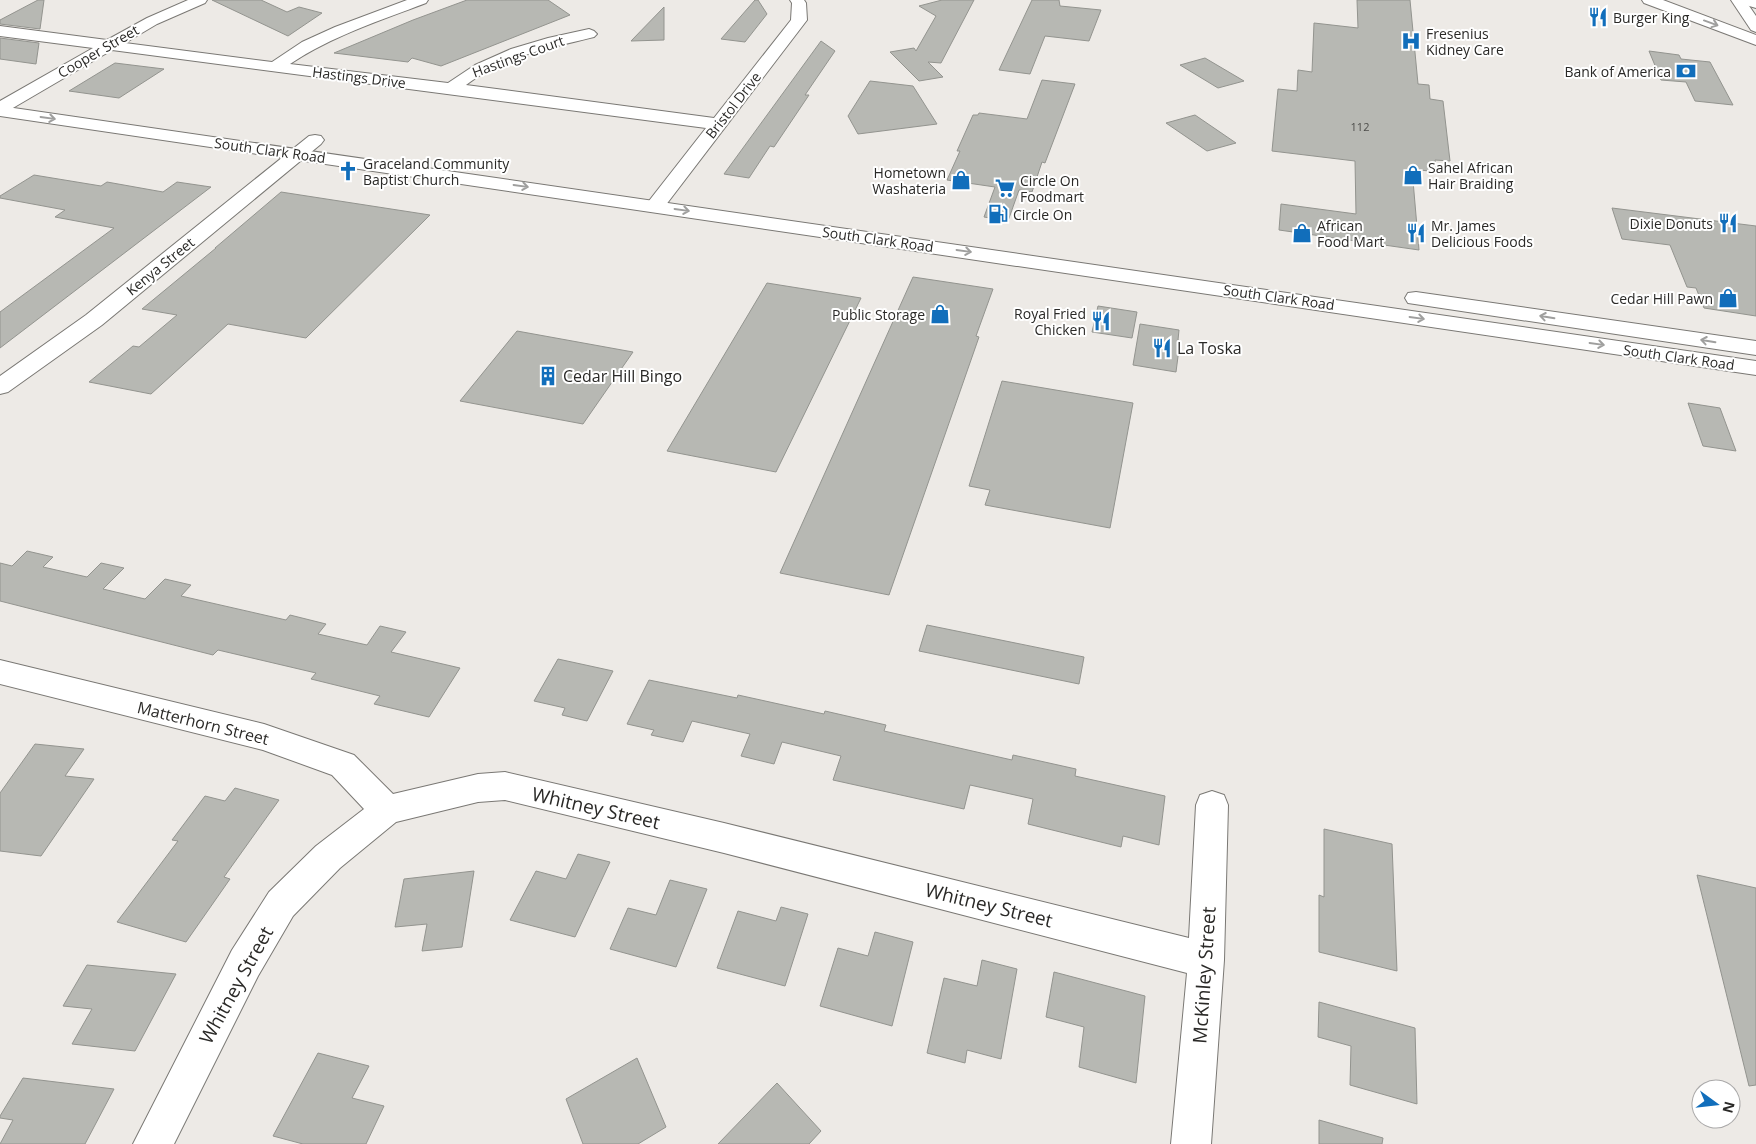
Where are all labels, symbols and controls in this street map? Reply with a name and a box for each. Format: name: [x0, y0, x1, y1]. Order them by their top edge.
restaurant icon: Burger King: [1587, 6, 1609, 28]
place label: Burger King: [1613, 8, 1690, 27]
one-way arrow: [1703, 19, 1718, 28]
street label: Cooper Street: [54, 20, 142, 82]
place label: Fresenius Kidney Care: [1426, 24, 1504, 59]
hospital icon: Fresenius Kidney Care: [1400, 30, 1422, 52]
street label: Hastings Court: [469, 31, 567, 81]
bank icon: Bank of America: [1675, 60, 1697, 82]
street label: Hastings Drive: [311, 62, 407, 92]
place label: Bank of America: [1564, 62, 1671, 81]
street label: Bristol Drive: [701, 68, 765, 142]
one-way arrow: [40, 113, 56, 123]
house number: 112: [1351, 119, 1369, 134]
street label: South Clark Road: [213, 133, 327, 167]
place label: Graceland Community Baptist Church: [363, 154, 510, 189]
place label: Sahel African Hair Braiding: [1428, 158, 1514, 193]
church icon: Graceland Community Baptist Church: [337, 160, 359, 182]
place label: Hometown Washateria: [872, 163, 946, 198]
shop icon: Sahel African Hair Braiding: [1402, 164, 1424, 186]
shop icon: Hometown Washateria: [950, 169, 972, 191]
place label: Circle On Foodmart: [1020, 171, 1084, 206]
supermarket icon: Circle On Foodmart: [994, 177, 1016, 199]
one-way arrow: [513, 182, 529, 192]
fuel station icon: Circle On: [987, 203, 1009, 225]
one-way arrow: [673, 205, 689, 215]
place label: Circle On: [1013, 205, 1072, 224]
restaurant icon: Dixie Donuts: [1717, 212, 1739, 234]
place label: Dixie Donuts: [1630, 214, 1713, 233]
place label: African Food Mart: [1317, 216, 1384, 251]
place label: Mr. James Delicious Foods: [1431, 216, 1533, 251]
street label: South Clark Road: [821, 222, 935, 256]
shop icon: African Food Mart: [1291, 222, 1313, 244]
restaurant icon: Mr. James Delicious Foods: [1405, 222, 1427, 244]
street label: Kenya Street: [122, 233, 198, 299]
one-way arrow: [955, 246, 971, 256]
street label: South Clark Road: [1222, 280, 1336, 314]
shop icon: Cedar Hill Pawn: [1717, 287, 1739, 309]
place label: Cedar Hill Pawn: [1610, 289, 1713, 308]
shop icon: Public Storage: [929, 303, 951, 325]
place label: Royal Fried Chicken: [1014, 304, 1086, 339]
place label: Public Storage: [832, 305, 925, 324]
restaurant icon: Royal Fried Chicken: [1090, 310, 1112, 332]
one-way arrow: [1539, 312, 1555, 322]
one-way arrow: [1409, 313, 1425, 323]
one-way arrow: [1700, 335, 1716, 345]
restaurant icon: La Toska: [1151, 337, 1173, 359]
place label: La Toska: [1177, 337, 1242, 359]
one-way arrow: [1589, 340, 1605, 350]
street label: South Clark Road: [1622, 340, 1736, 374]
building icon: Cedar Hill Bingo: [537, 365, 559, 387]
place label: Cedar Hill Bingo: [563, 365, 682, 387]
street label: Matterhorn Street: [135, 696, 271, 750]
street label: Whitney Street: [529, 781, 663, 835]
street label: Whitney Street: [922, 877, 1056, 933]
street label: McKinley Street: [1186, 905, 1222, 1044]
street label: Whitney Street: [193, 921, 279, 1048]
north arrow: [1691, 1079, 1741, 1129]
text: N: [1718, 1100, 1740, 1115]

